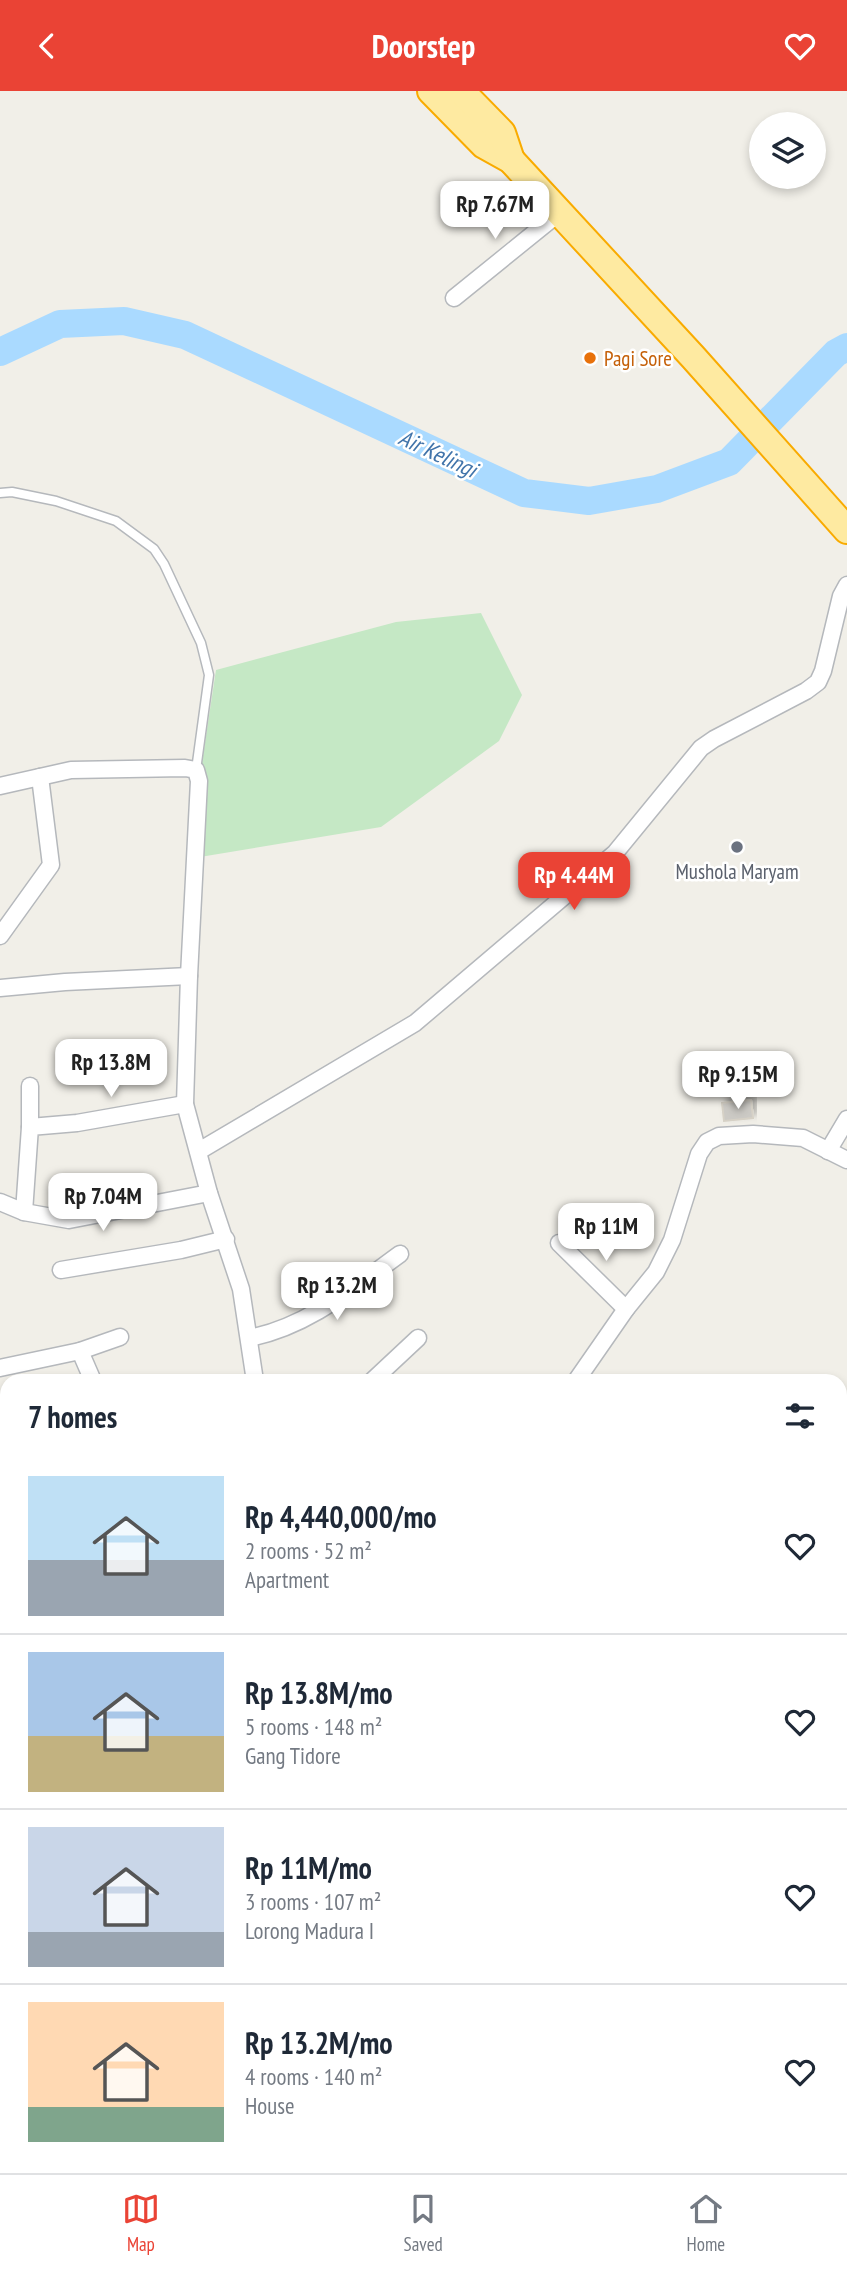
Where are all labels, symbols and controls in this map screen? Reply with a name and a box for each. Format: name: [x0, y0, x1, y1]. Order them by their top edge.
text: Doorstep: [372, 25, 475, 67]
icon: back: [28, 27, 66, 65]
icon: heart: [781, 27, 819, 65]
map controls: [749, 112, 826, 189]
button: layers: [749, 112, 826, 189]
pin: Rp 7.67M: [423, 181, 567, 241]
text: Rp 7.67M: [456, 189, 534, 218]
place label: Pagi Sore: [604, 345, 672, 372]
marker: Pagi Sore: [582, 350, 598, 366]
water label: Air Kelingi: [395, 422, 484, 485]
marker: Mushola Maryam: [729, 839, 745, 855]
pin: Rp 4.44M: [502, 853, 646, 912]
place label: Mushola Maryam: [675, 858, 799, 885]
text: Rp 4.44M: [534, 860, 614, 889]
pin: Rp 13.8M: [39, 1039, 183, 1099]
text: Rp 13.8M: [71, 1047, 151, 1076]
pin: Rp 9.15M: [666, 1051, 810, 1111]
text: Rp 9.15M: [698, 1059, 778, 1088]
pin: Rp 7.04M: [31, 1173, 175, 1233]
text: Rp 7.04M: [64, 1181, 142, 1210]
pin: Rp 11M: [549, 1203, 663, 1263]
text: Rp 11M: [574, 1211, 638, 1240]
pin: Rp 13.2M: [265, 1263, 409, 1322]
text: Rp 13.2M: [297, 1270, 377, 1299]
text: 7 homes: [28, 1397, 117, 1436]
icon: filters: [781, 1397, 819, 1435]
text: Rp 4,440,000/mo: [245, 1497, 437, 1536]
icon: home: [84, 1504, 168, 1588]
icon: heart: [781, 1527, 819, 1565]
text: 2 rooms · 52 m²: [245, 1536, 372, 1565]
text: Apartment: [245, 1565, 329, 1594]
text: Rp 13.8M/mo: [245, 1673, 393, 1712]
icon: home: [84, 1680, 168, 1764]
icon: heart: [781, 1703, 819, 1741]
text: 5 rooms · 148 m²: [245, 1712, 382, 1741]
text: Gang Tidore: [245, 1741, 341, 1770]
text: Rp 11M/mo: [245, 1848, 372, 1887]
icon: home: [84, 1855, 168, 1939]
icon: heart: [781, 1878, 819, 1916]
text: 3 rooms · 107 m²: [245, 1887, 381, 1916]
text: Lorong Madura I: [245, 1916, 374, 1945]
text: Rp 13.2M/mo: [245, 2023, 393, 2062]
icon: home: [84, 2030, 168, 2114]
icon: heart: [781, 2053, 819, 2091]
text: 4 rooms · 140 m²: [245, 2062, 382, 2091]
text: House: [245, 2091, 295, 2120]
tab: Map: [122, 2190, 160, 2256]
tab: Saved: [404, 2190, 443, 2256]
tab: Home: [687, 2190, 725, 2256]

